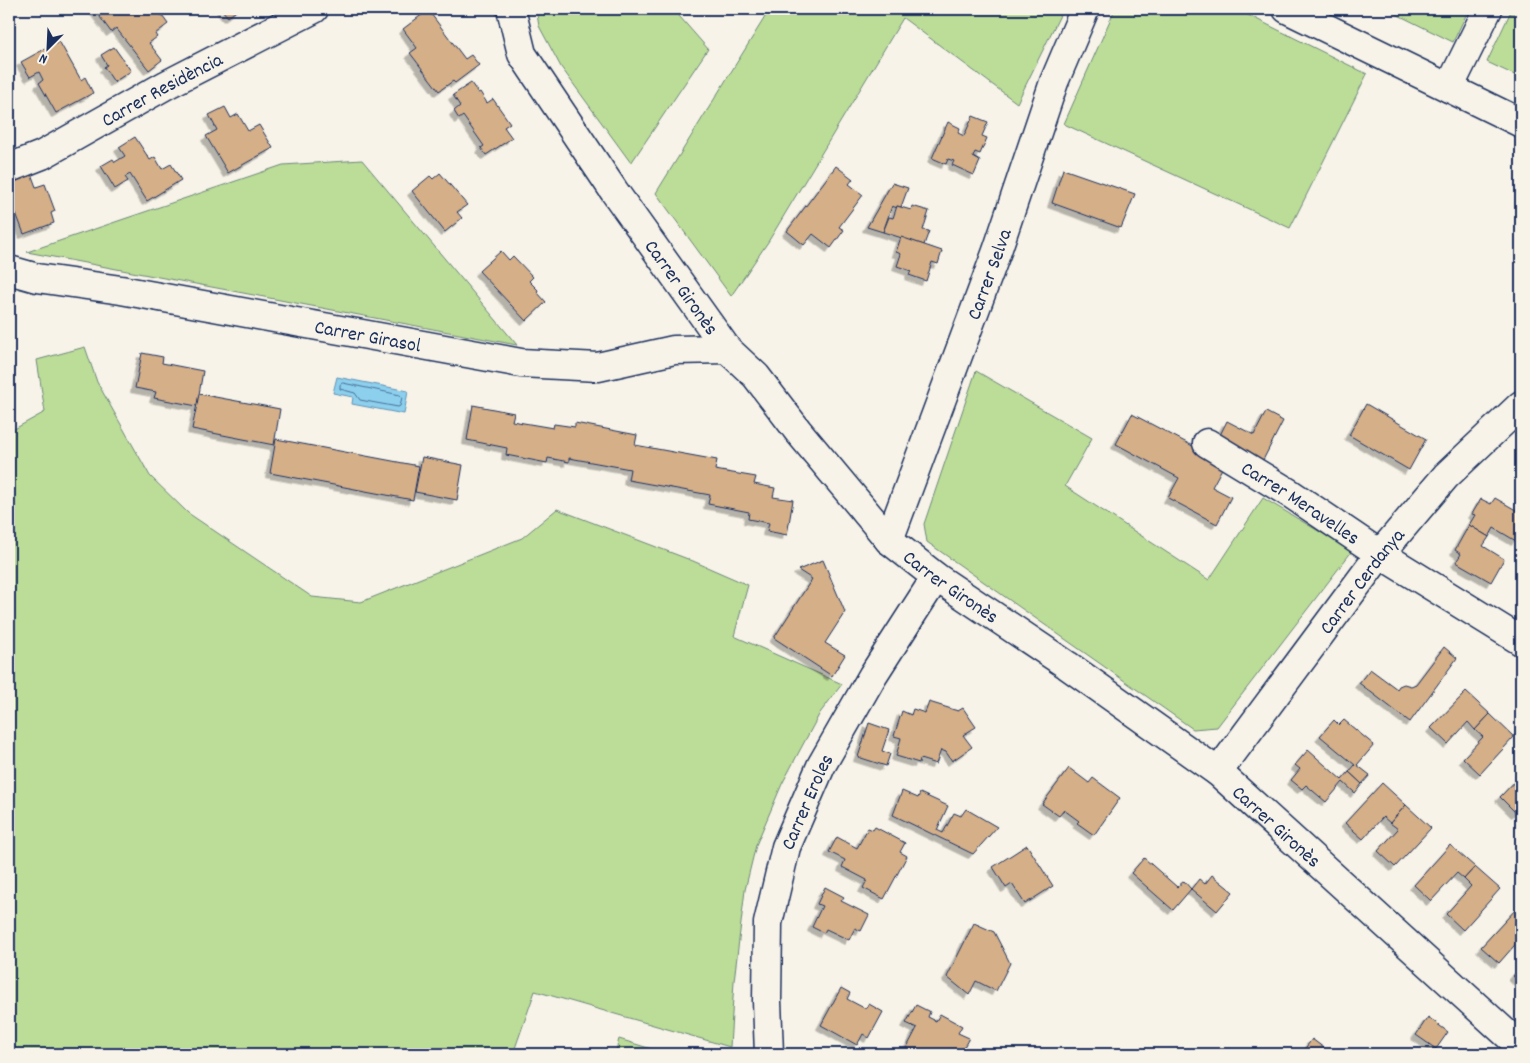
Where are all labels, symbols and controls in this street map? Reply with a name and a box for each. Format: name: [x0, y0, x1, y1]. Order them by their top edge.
north arrow: [22, 22, 72, 72]
text: N: [36, 47, 51, 69]
street label: Carrer Residència: [97, 47, 229, 136]
street label: Carrer Selva: [961, 225, 1021, 324]
street label: Carrer Gironès: [636, 235, 724, 342]
street label: Carrer Girasol: [312, 315, 423, 361]
street label: Carrer Meravelles: [1235, 456, 1364, 553]
street label: Carrer Cerdanya: [1314, 523, 1413, 641]
street label: Carrer Gironès: [896, 545, 1003, 632]
street label: Carrer Eroles: [775, 749, 842, 855]
street label: Carrer Gironès: [1224, 780, 1326, 876]

